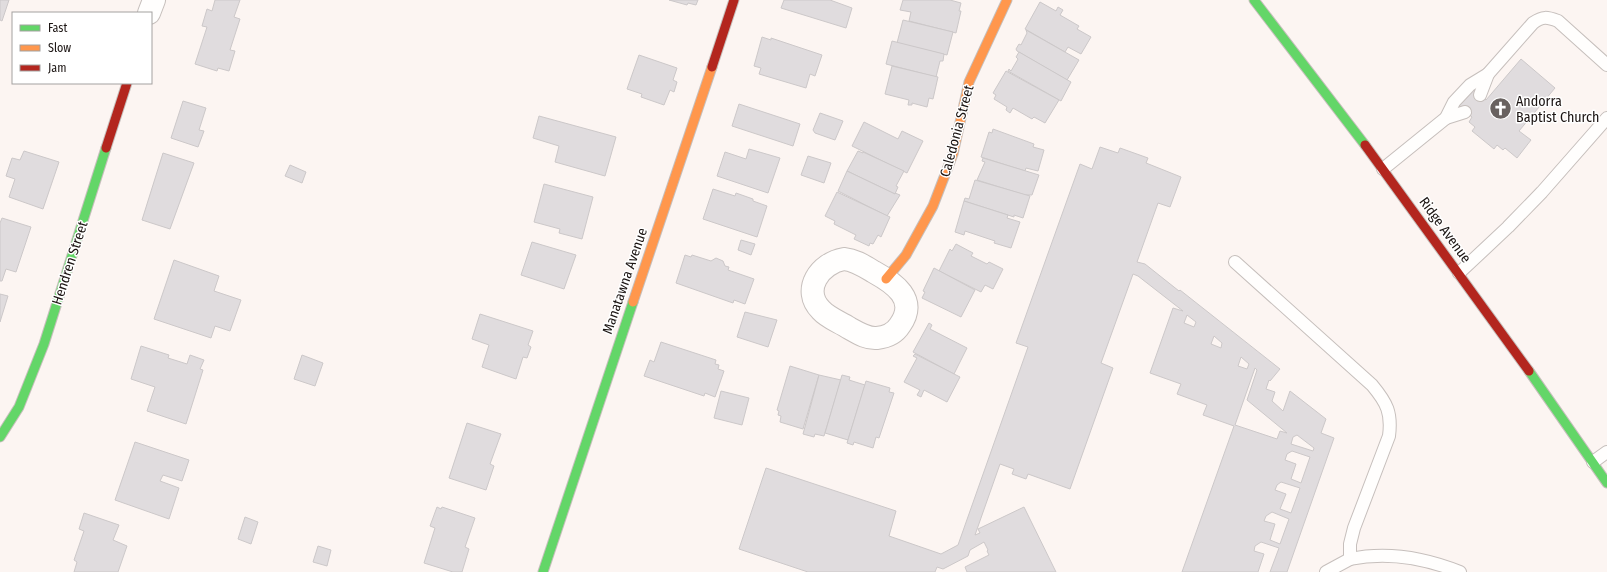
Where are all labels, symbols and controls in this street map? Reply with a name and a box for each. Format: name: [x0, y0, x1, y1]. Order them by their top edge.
legend: [12, 12, 152, 84]
text: Fast: [48, 21, 67, 35]
text: Slow: [48, 41, 71, 55]
text: Jam: [48, 61, 66, 75]
street label: Caledonia Street: [937, 83, 978, 179]
place label: Andorra Baptist Church: [1516, 93, 1599, 126]
church icon: Andorra Baptist Church: [1487, 96, 1513, 122]
street label: Ridge Avenue: [1415, 194, 1475, 266]
street label: Hendren Street: [49, 219, 92, 307]
street label: Manatawna Avenue: [599, 226, 651, 336]

